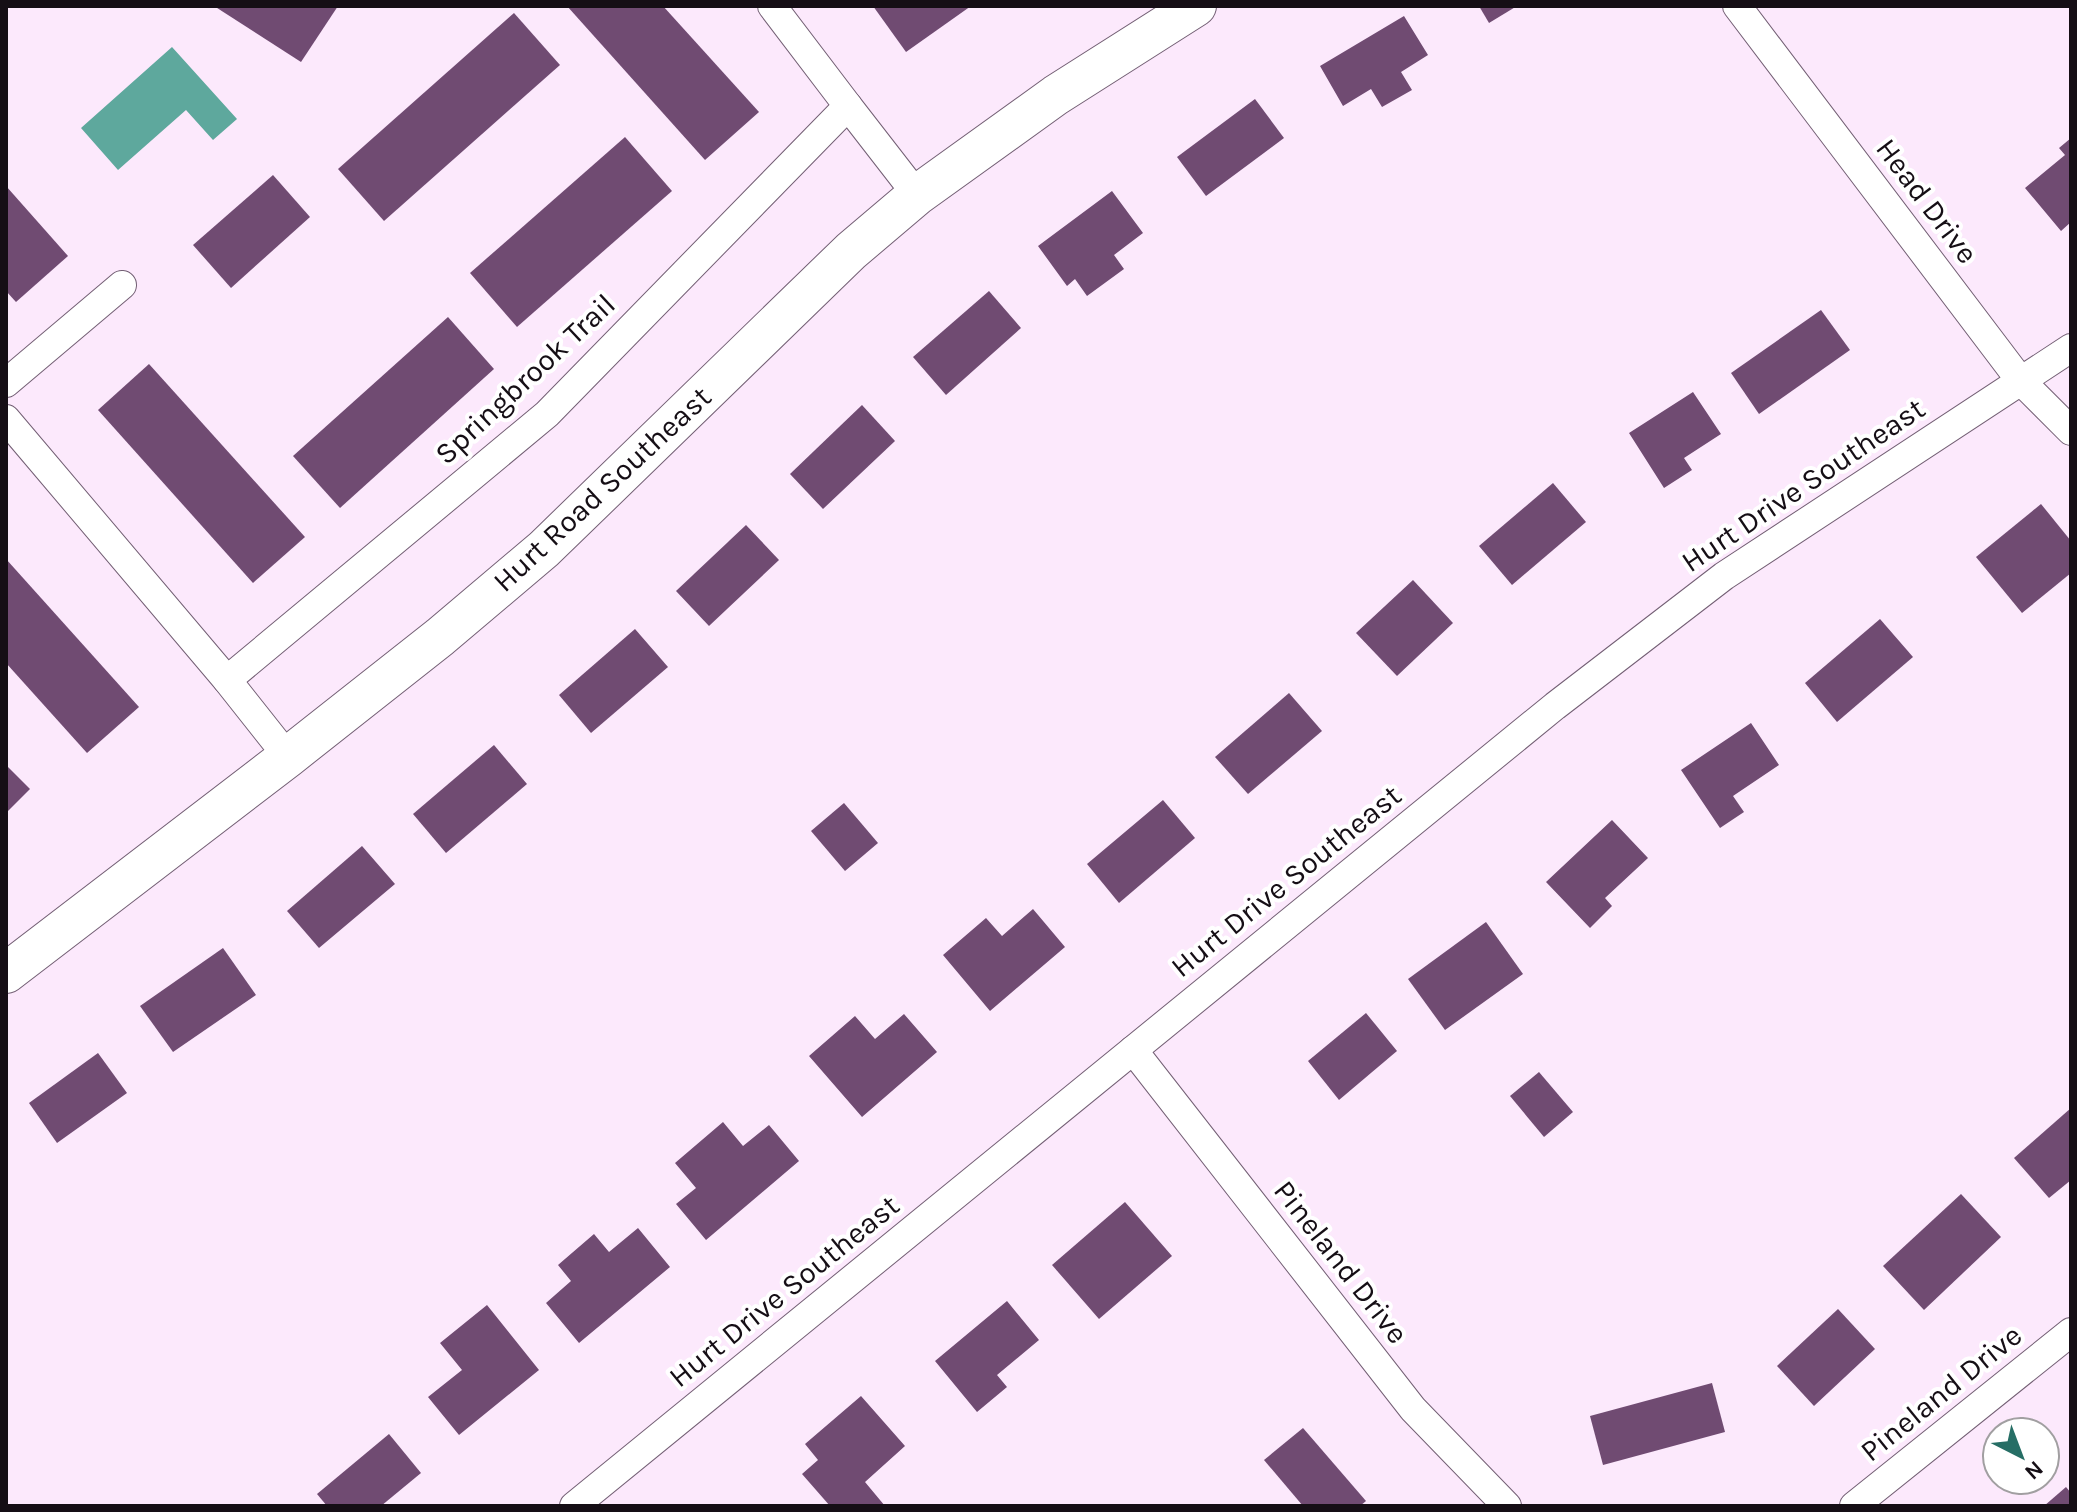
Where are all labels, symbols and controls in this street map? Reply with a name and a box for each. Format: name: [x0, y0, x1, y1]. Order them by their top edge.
street label: Head Drive: [1868, 131, 1986, 271]
street label: Springbrook Trail: [427, 286, 623, 472]
street label: Hurt Road Southeast: [486, 379, 718, 599]
street label: Hurt Drive Southeast: [1674, 390, 1932, 580]
street label: Hurt Drive Southeast: [1164, 777, 1408, 985]
street label: Pineland Drive: [1266, 1173, 1416, 1351]
street label: Hurt Drive Southeast: [662, 1187, 906, 1395]
street label: Pineland Drive: [1853, 1317, 2029, 1469]
north arrow: [1981, 1416, 2061, 1496]
text: N: [2019, 1455, 2048, 1485]

